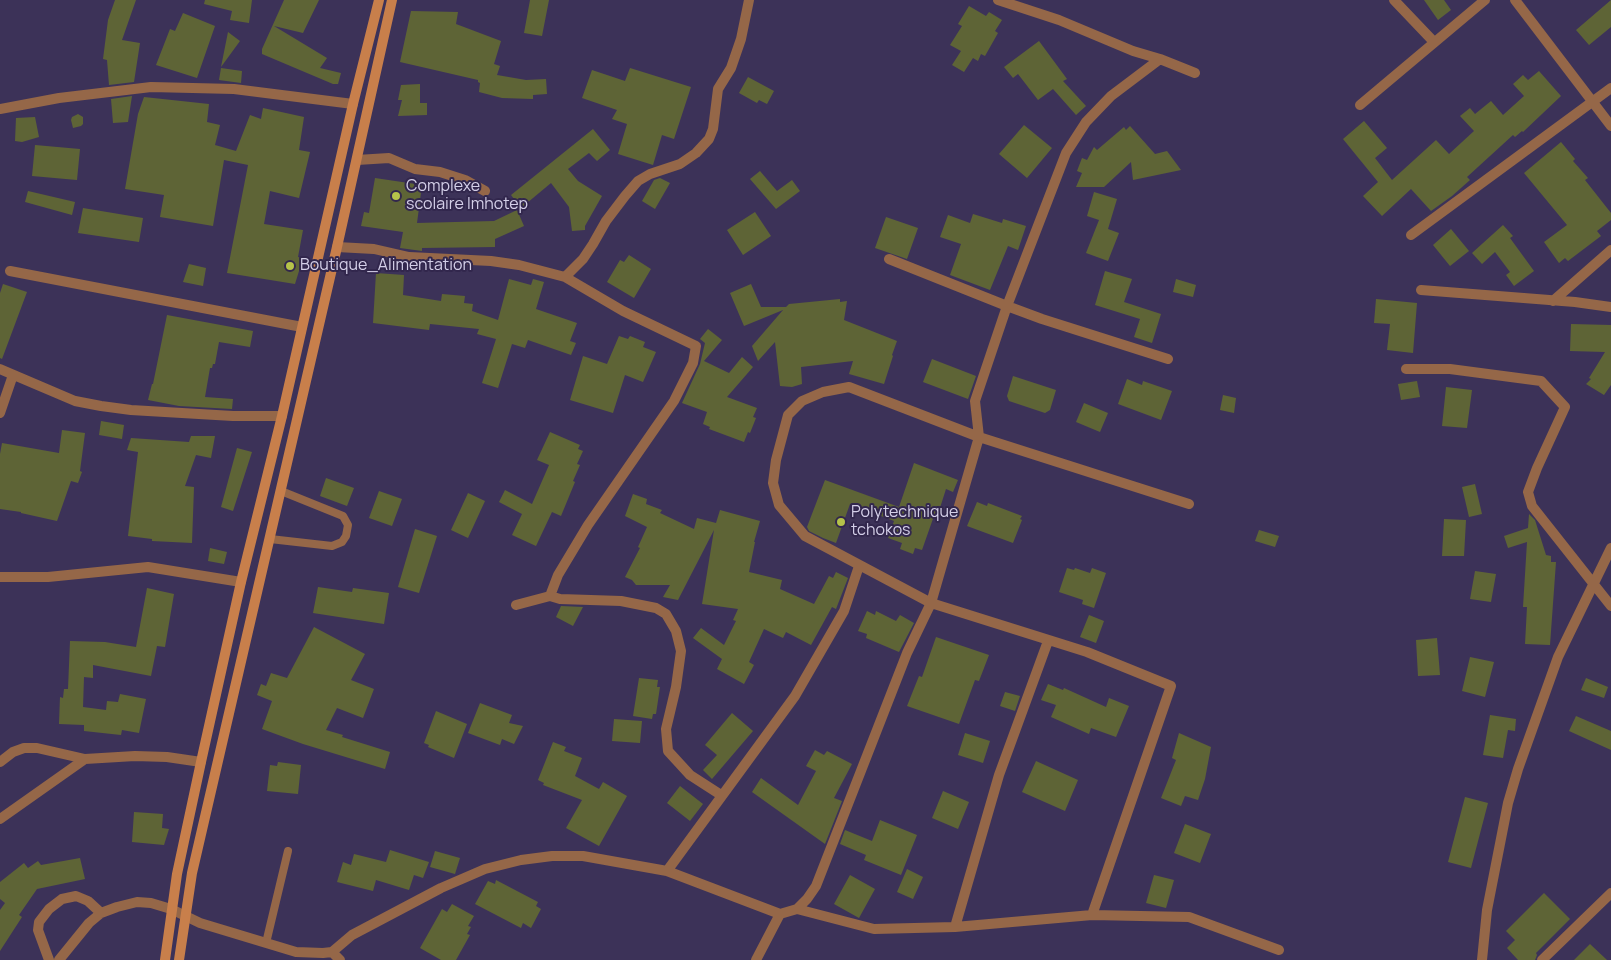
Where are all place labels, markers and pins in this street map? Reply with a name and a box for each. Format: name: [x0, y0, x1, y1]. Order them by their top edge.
place label: Complexe scolaire Imhotep: [406, 177, 528, 215]
marker: Complexe scolaire Imhotep: [390, 190, 402, 202]
place label: Boutique_Alimentation: [300, 256, 472, 276]
marker: Boutique_Alimentation: [284, 260, 296, 272]
place label: Polytechnique tchokos: [851, 503, 958, 541]
marker: Polytechnique tchokos: [835, 516, 847, 528]

